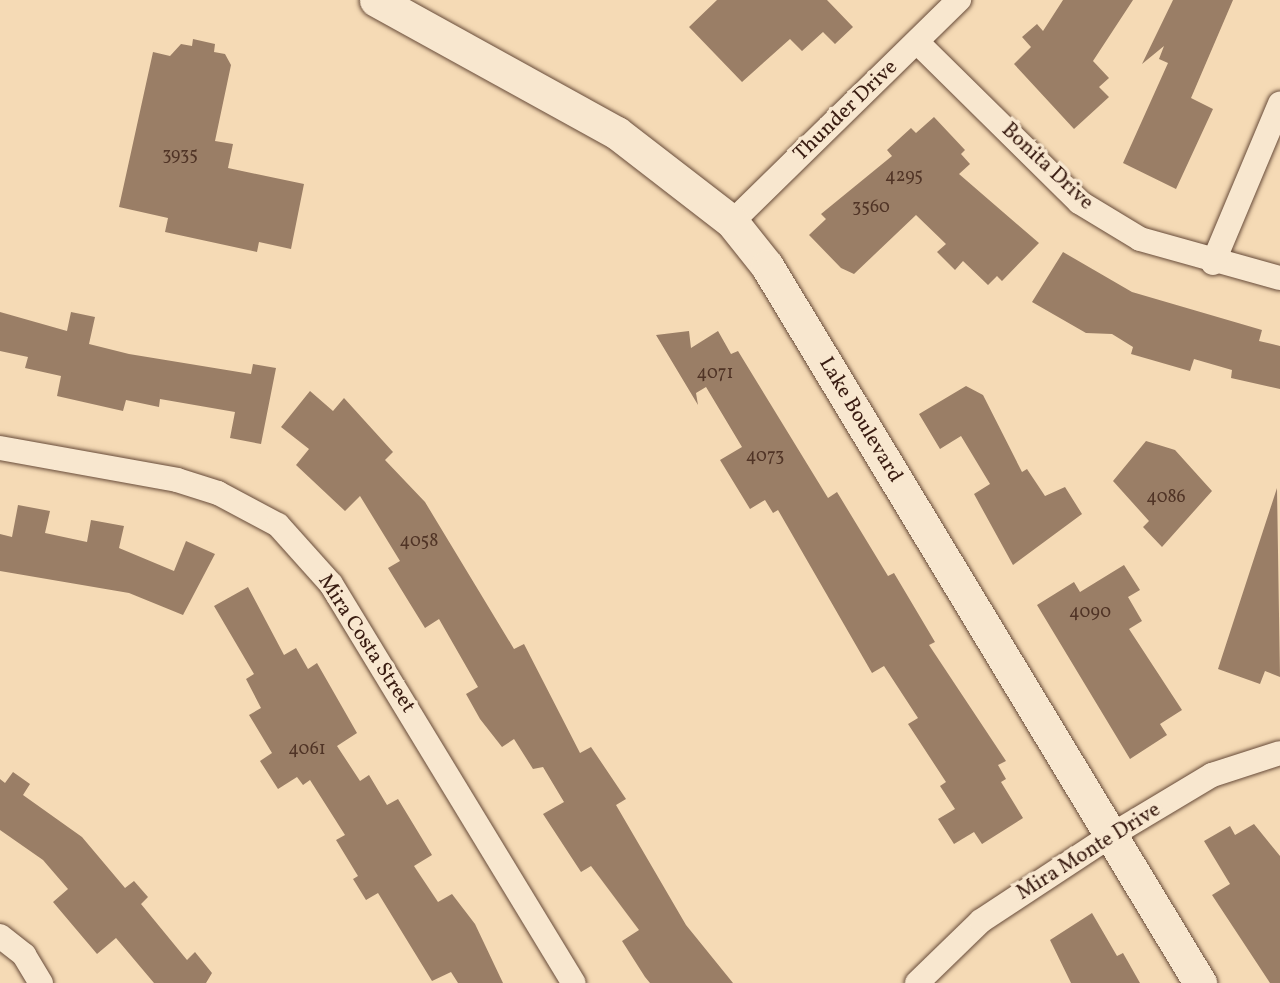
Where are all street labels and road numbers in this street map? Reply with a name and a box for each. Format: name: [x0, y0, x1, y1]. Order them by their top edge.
street label: Thunder Drive: [789, 55, 903, 167]
street label: Bonita Drive: [996, 118, 1098, 216]
street label: Lake Boulevard: [813, 353, 907, 487]
street label: Mira Costa Street: [312, 570, 420, 718]
street label: Mira Monte Drive: [1012, 798, 1166, 906]

